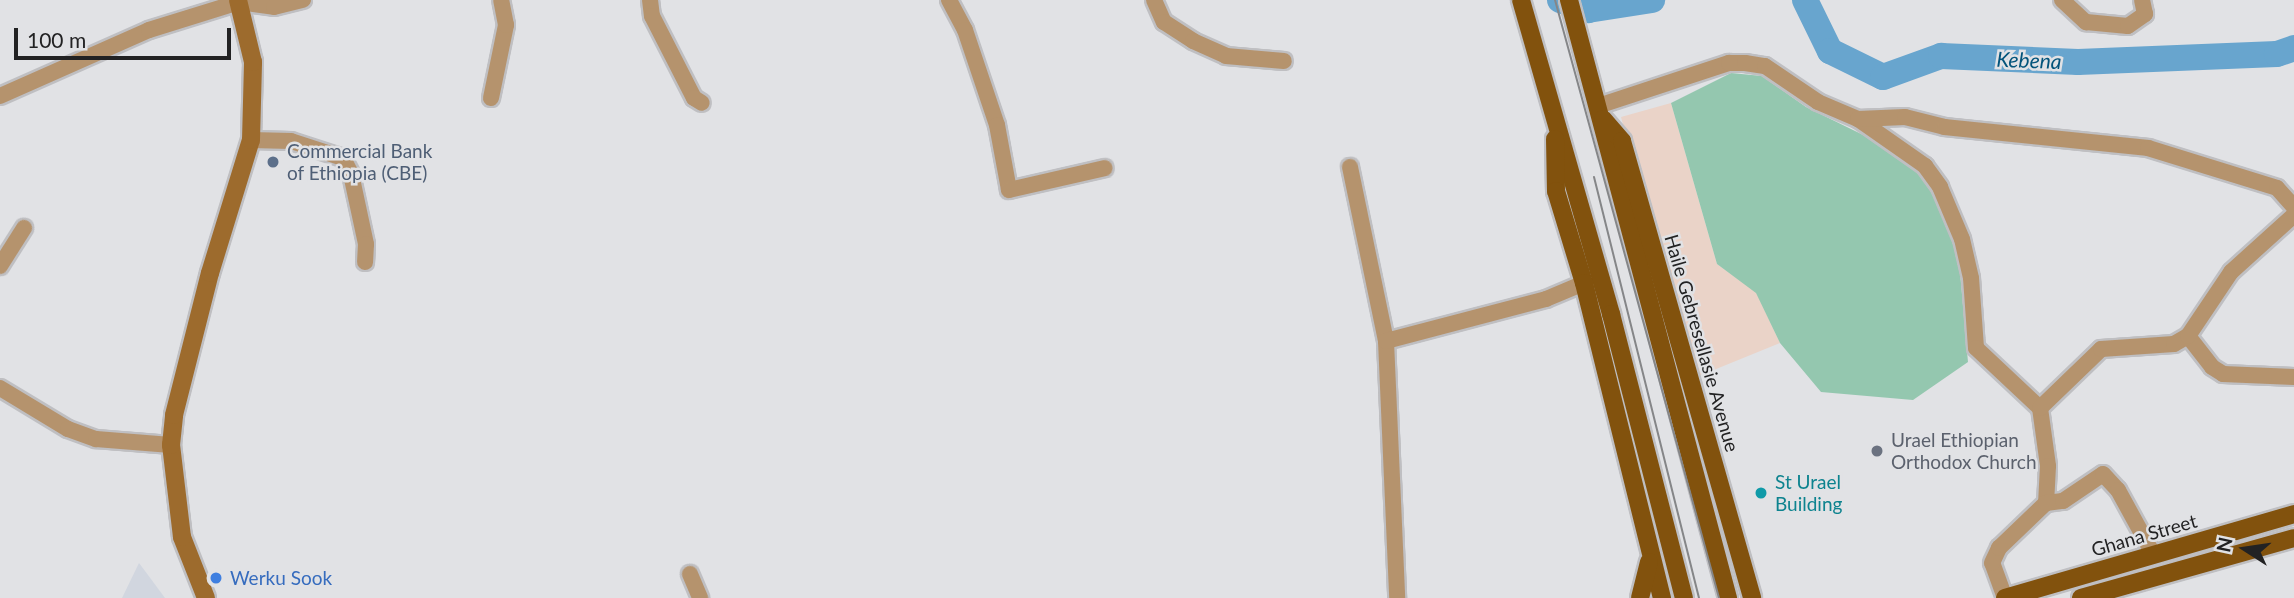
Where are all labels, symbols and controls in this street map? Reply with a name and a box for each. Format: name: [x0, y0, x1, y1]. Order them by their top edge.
scale bar: [18, 14, 234, 58]
text: 100 m: [27, 27, 86, 52]
water label: Kebena: [1996, 46, 2062, 74]
place label: Commercial Bank of Ethiopia (CBE): [287, 140, 432, 184]
marker: Commercial Bank of Ethiopia (CBE): [265, 154, 281, 170]
street label: Haile Gebresellasie Avenue: [1660, 231, 1744, 455]
place label: Urael Ethiopian Orthodox Church: [1891, 429, 2037, 473]
marker: Urael Ethiopian Orthodox Church: [1869, 443, 1885, 459]
place label: St Urael Building: [1775, 471, 1842, 515]
marker: St Urael Building: [1753, 485, 1769, 501]
street label: Ghana Street: [2089, 509, 2199, 561]
north arrow: [2210, 514, 2280, 584]
text: N: [2211, 535, 2237, 554]
place label: Werku Sook: [230, 567, 332, 589]
marker: Werku Sook: [208, 570, 224, 586]

